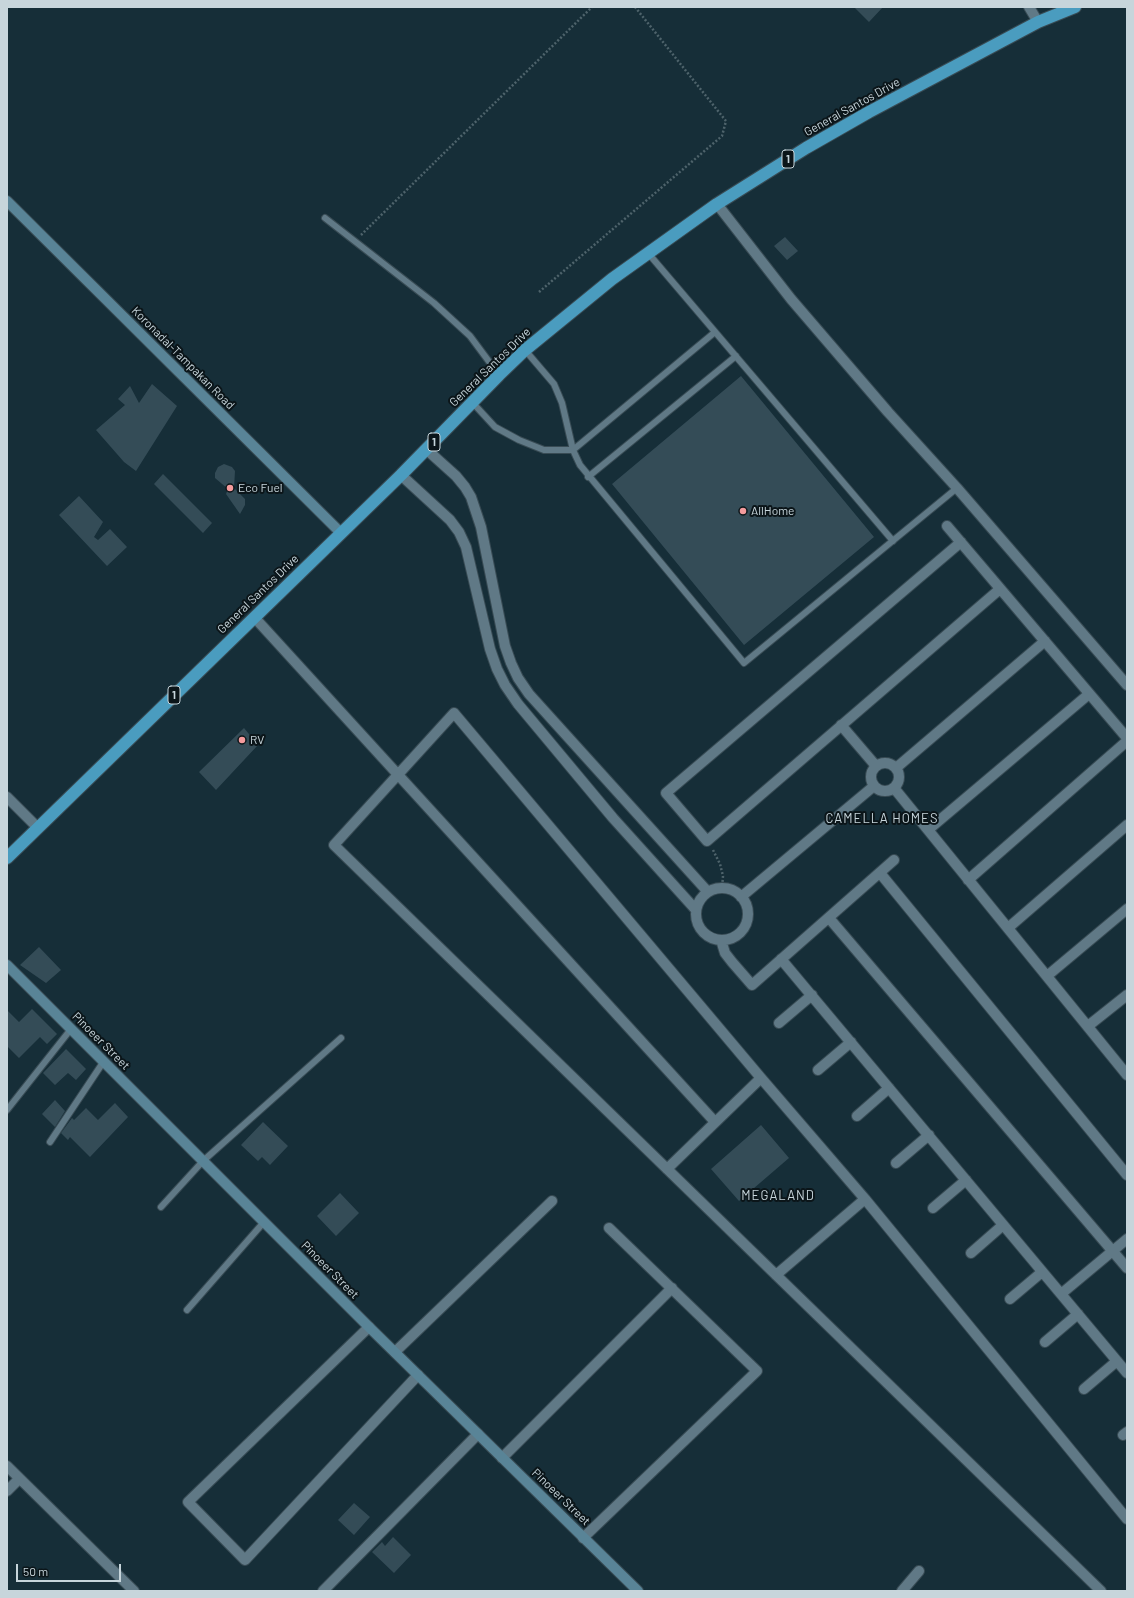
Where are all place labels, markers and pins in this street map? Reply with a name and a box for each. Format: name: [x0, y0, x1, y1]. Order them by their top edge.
place label: Eco Fuel: [238, 481, 283, 495]
marker: Eco Fuel: [225, 483, 235, 493]
place label: AllHome: [751, 504, 794, 518]
marker: AllHome: [738, 506, 748, 516]
place label: RV: [250, 733, 264, 747]
marker: RV: [237, 735, 247, 745]

